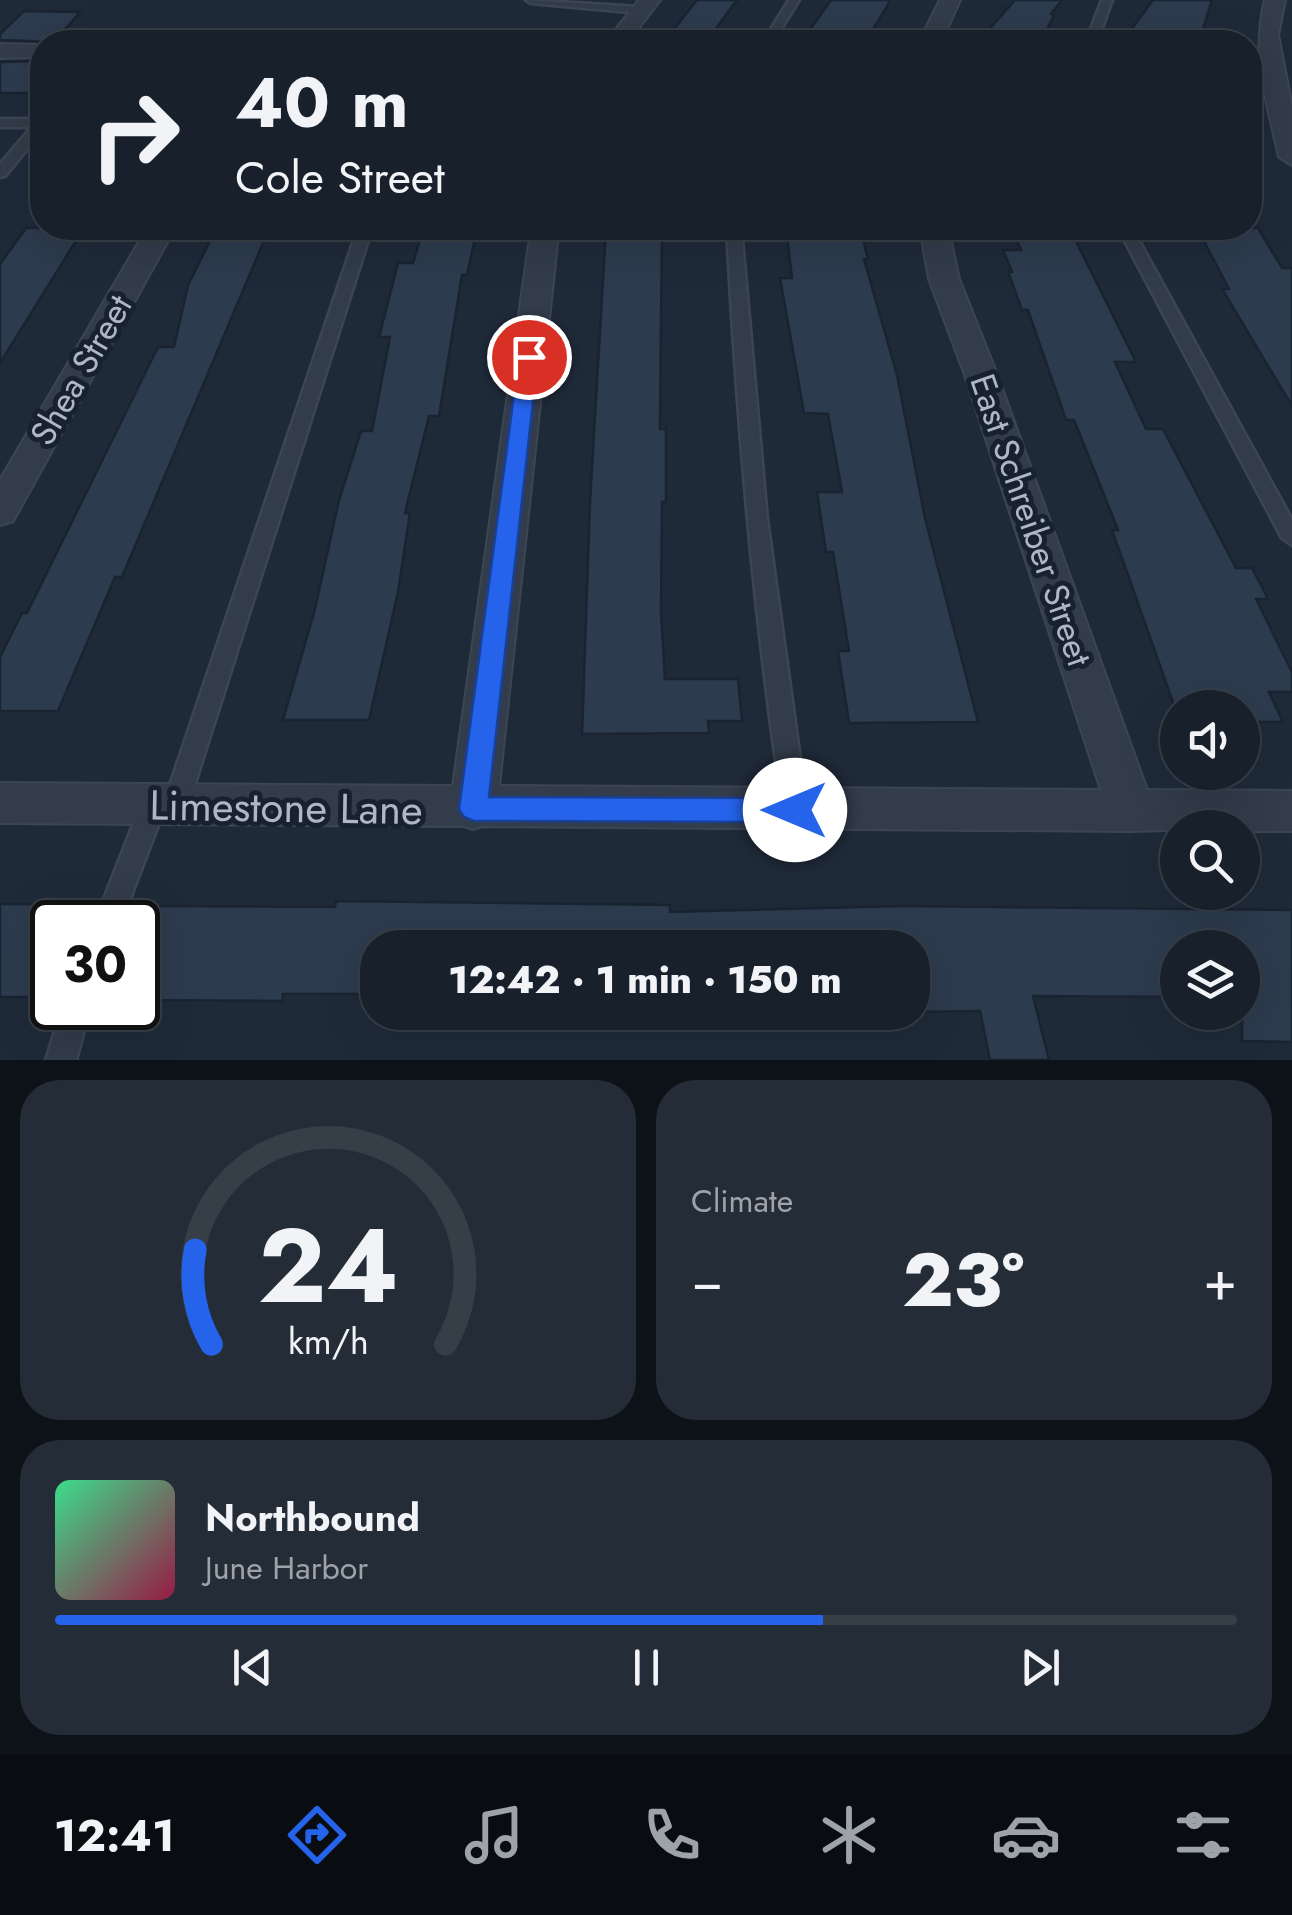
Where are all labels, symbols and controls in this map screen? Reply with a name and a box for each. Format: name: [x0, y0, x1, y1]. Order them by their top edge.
text: 40 m: [235, 52, 409, 153]
icon: right: [70, 70, 200, 200]
text: Cole Street: [235, 145, 445, 210]
street label: Shea Street: [18, 285, 145, 455]
pin: [487, 315, 572, 400]
icon: arrive: [502, 330, 557, 385]
street label: East Schreiber Street: [958, 367, 1105, 673]
map controls: [1160, 690, 1260, 1030]
button: sound: [1160, 690, 1260, 790]
position arrow: [743, 758, 847, 862]
street label: Limestone Lane: [149, 775, 423, 840]
button: search: [1160, 810, 1260, 910]
speed limit sign: 30: [30, 900, 160, 1030]
button: layers: [1160, 930, 1260, 1030]
text: 12:42 · 1 min · 150 m: [448, 952, 842, 1007]
text: Climate: [691, 1178, 793, 1224]
text: 24: [258, 1191, 398, 1341]
text: 23°: [902, 1226, 1024, 1334]
text: −: [691, 1241, 723, 1321]
text: +: [1203, 1241, 1237, 1321]
text: km/h: [288, 1316, 368, 1367]
text: Northbound: [205, 1490, 420, 1545]
text: June Harbor: [205, 1545, 368, 1591]
icon: previous: [225, 1640, 280, 1695]
icon: pause: [619, 1640, 674, 1695]
icon: next: [1013, 1640, 1068, 1695]
icon: directions: [282, 1800, 352, 1870]
icon: music: [459, 1800, 529, 1870]
icon: phone: [637, 1800, 707, 1870]
icon: climate: [814, 1800, 884, 1870]
icon: car: [991, 1800, 1061, 1870]
icon: filters: [1168, 1800, 1238, 1870]
text: 12:41: [54, 1803, 175, 1868]

